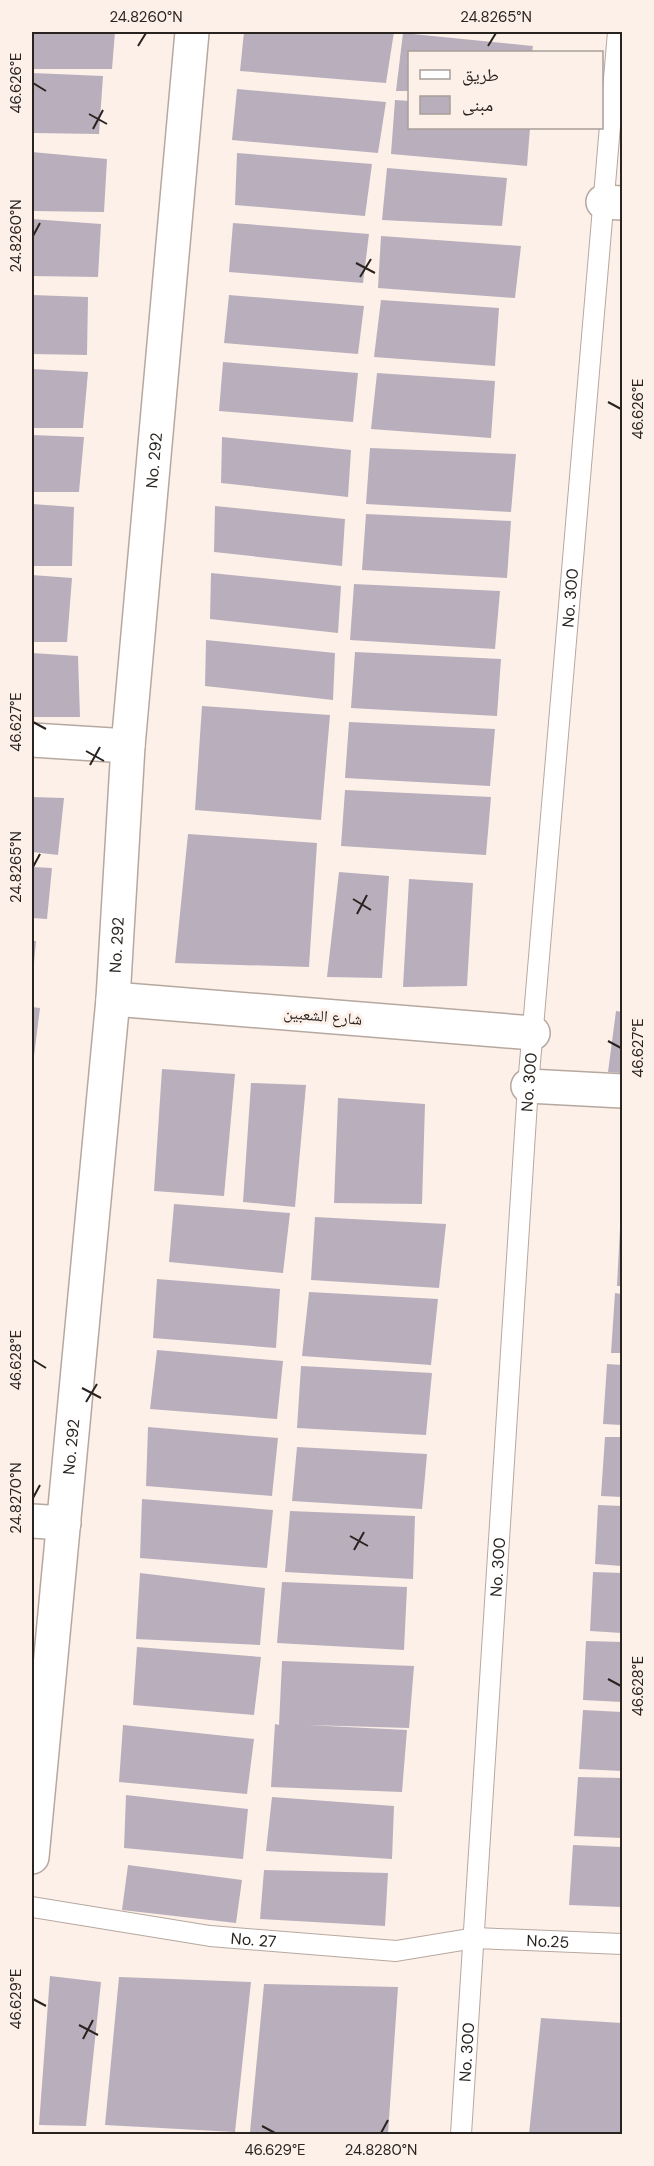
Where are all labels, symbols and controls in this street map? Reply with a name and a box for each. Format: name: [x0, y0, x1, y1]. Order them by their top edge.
text: 24.8260°N: [109, 7, 183, 27]
text: 24.8265°N: [460, 7, 532, 27]
legend: [408, 51, 603, 129]
text: 46.626°E: [6, 52, 26, 114]
text: طريق: [462, 63, 499, 87]
text: مبنى: [462, 93, 493, 117]
text: 24.8260°N: [6, 199, 26, 273]
text: 46.626°E: [628, 378, 648, 440]
street label: No. 292: [141, 432, 167, 489]
street label: No. 300: [557, 567, 583, 628]
text: 46.627°E: [6, 692, 26, 752]
text: 24.8265°N: [6, 831, 26, 903]
street label: No. 292: [104, 916, 128, 974]
street label: شارع الشعبين: [283, 1002, 363, 1030]
text: 46.627°E: [628, 1018, 648, 1078]
street label: No. 300: [516, 1052, 541, 1112]
text: 46.628°E: [6, 1330, 26, 1390]
street label: No. 292: [58, 1418, 84, 1476]
text: 24.8270°N: [6, 1462, 26, 1534]
street label: No. 300: [485, 1537, 510, 1597]
text: 46.628°E: [628, 1656, 648, 1716]
street label: No. 27: [230, 1927, 277, 1952]
street label: No.25: [526, 1930, 570, 1952]
text: 46.629°E: [6, 1968, 26, 2030]
street label: No. 300: [454, 2022, 479, 2082]
text: 46.629°E: [244, 2140, 306, 2160]
text: 24.8280°N: [345, 2140, 417, 2160]

